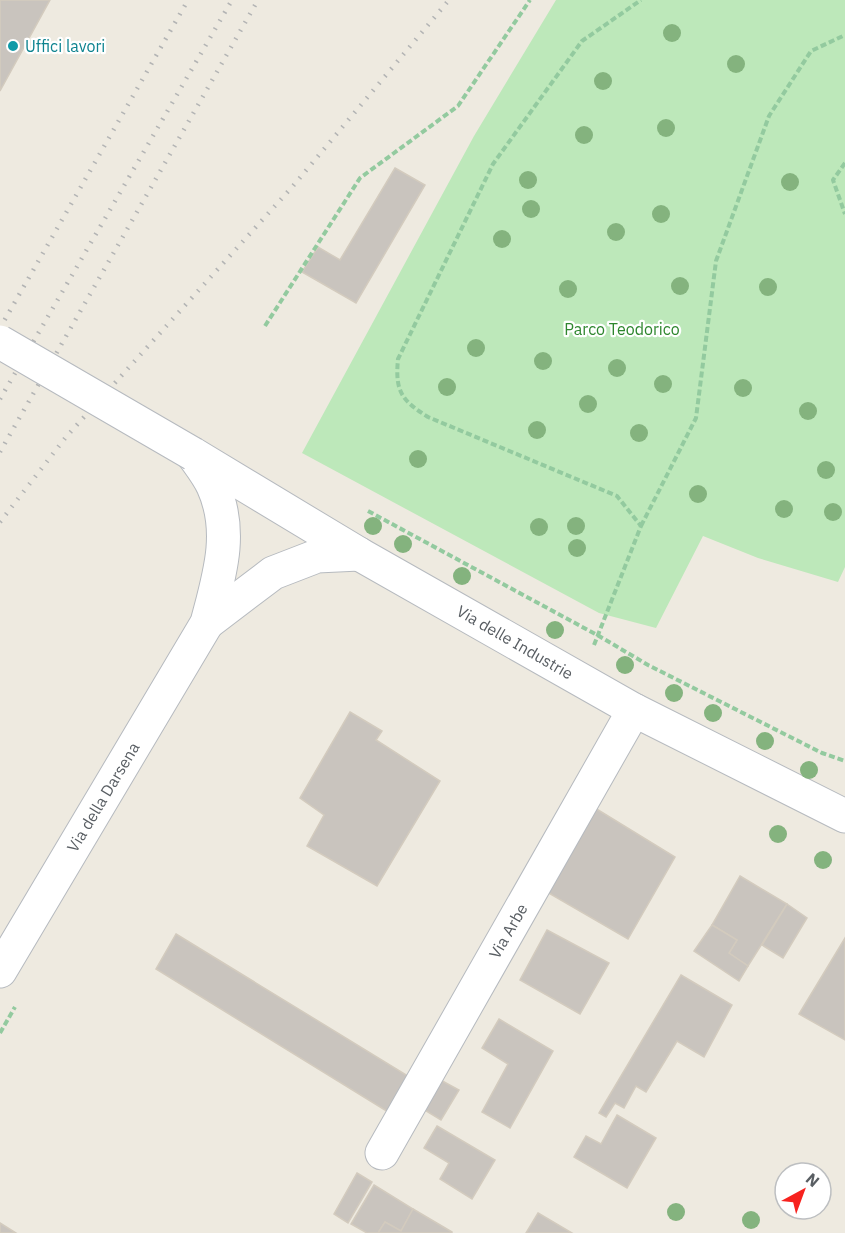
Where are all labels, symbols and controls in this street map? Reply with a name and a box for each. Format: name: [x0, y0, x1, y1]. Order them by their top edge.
place label: Uffici lavori: [25, 36, 105, 56]
marker: Uffici lavori: [6, 39, 20, 53]
park label: Parco Teodorico: [564, 319, 680, 339]
street label: Via delle Industrie: [453, 601, 577, 684]
street label: Via della Darsena: [62, 738, 144, 855]
street label: Via Arbe: [484, 900, 532, 962]
north arrow: [773, 1161, 833, 1221]
text: N: [802, 1168, 824, 1191]

